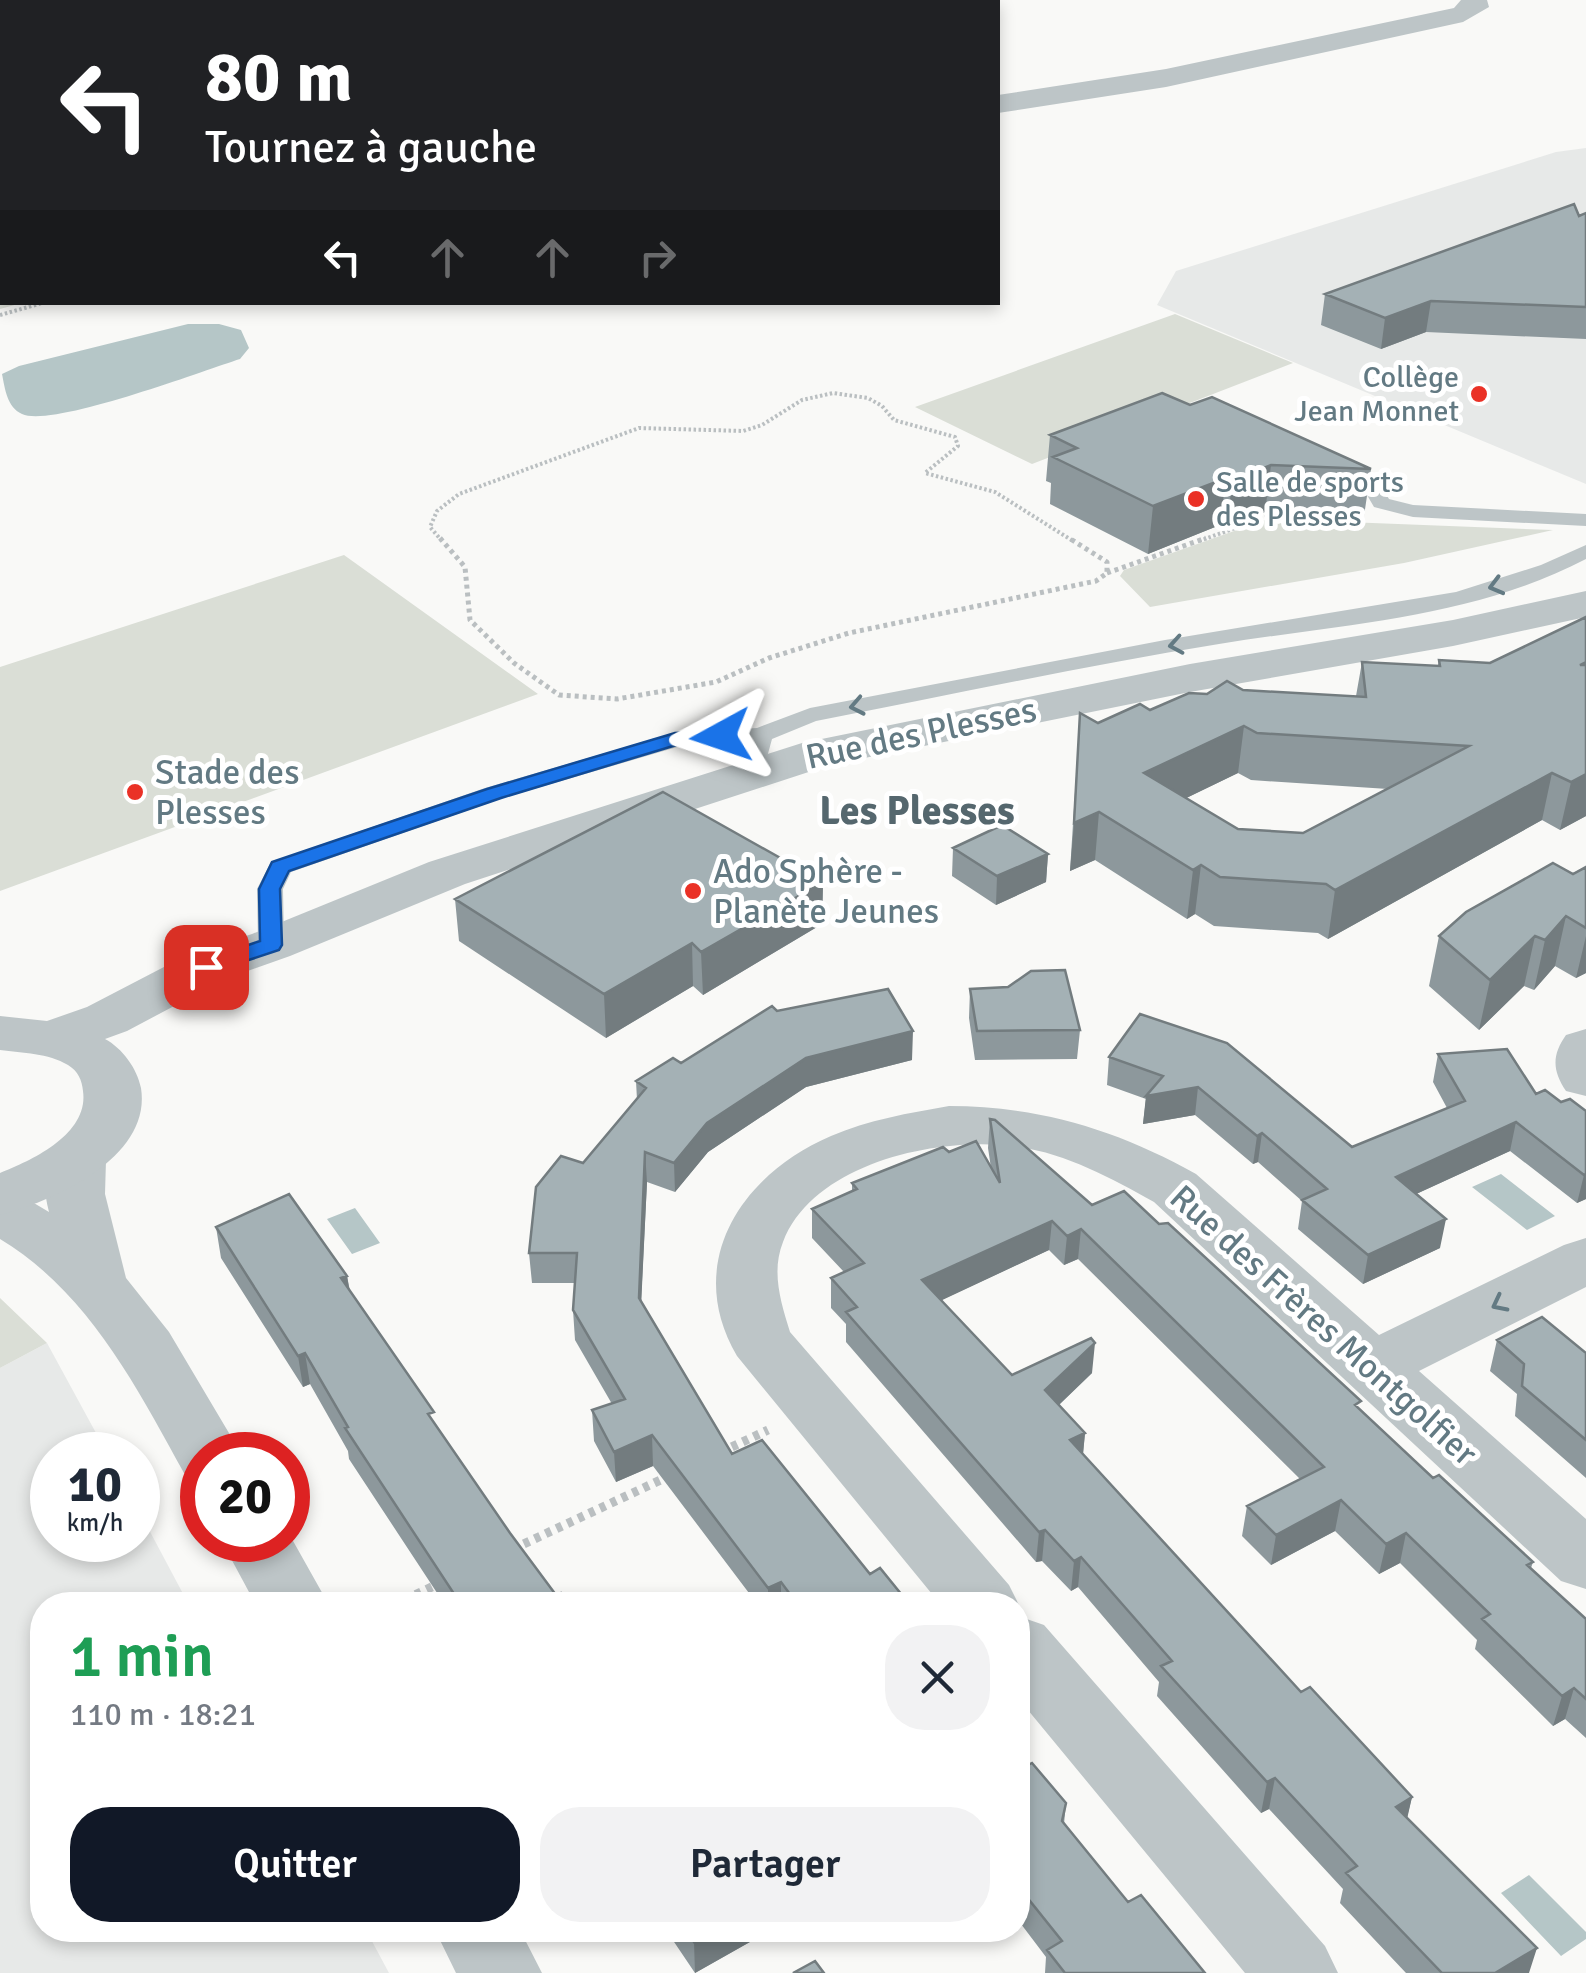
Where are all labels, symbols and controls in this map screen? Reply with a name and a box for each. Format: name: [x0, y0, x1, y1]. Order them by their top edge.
text: 80 m: [205, 34, 353, 120]
icon: left: [40, 40, 170, 170]
text: Tournez à gauche: [205, 120, 537, 175]
icon: left: [315, 230, 370, 285]
icon: ahead: [420, 230, 475, 285]
icon: ahead: [525, 230, 580, 285]
icon: right: [630, 230, 685, 285]
place label: Collège Jean Monnet: [1294, 359, 1459, 430]
marker: Collège Jean Monnet: [1468, 383, 1490, 405]
place label: Salle de sports des Plesses: [1216, 464, 1404, 535]
marker: Salle de sports des Plesses: [1185, 488, 1207, 510]
one-way arrow: [1488, 575, 1505, 596]
one-way arrow: [1168, 634, 1184, 655]
position arrow: [669, 684, 773, 788]
street label: Rue des Plesses: [802, 688, 1040, 779]
one-way arrow: [849, 695, 865, 716]
place label: Stade des Plesses: [155, 751, 299, 834]
marker: Stade des Plesses: [124, 781, 146, 803]
district label: Les Plesses: [819, 786, 1015, 836]
place label: Ado Sphère - Planète Jeunes: [713, 850, 939, 933]
marker: Ado Sphère - Planète Jeunes: [682, 880, 704, 902]
pin: [164, 925, 249, 1010]
icon: arrive: [179, 940, 234, 995]
street label: Rue des Frères Montgolfier: [1161, 1176, 1486, 1475]
one-way arrow: [1491, 1292, 1509, 1311]
speed limit sign: 20: [180, 1432, 310, 1562]
text: 10: [68, 1454, 122, 1516]
text: km/h: [67, 1507, 123, 1538]
text: 1 min: [70, 1620, 214, 1694]
button: close: [885, 1625, 990, 1730]
text: 110 m · 18:21: [70, 1695, 256, 1734]
button: Quitter: [70, 1807, 520, 1922]
button: Partager: [540, 1807, 990, 1922]

